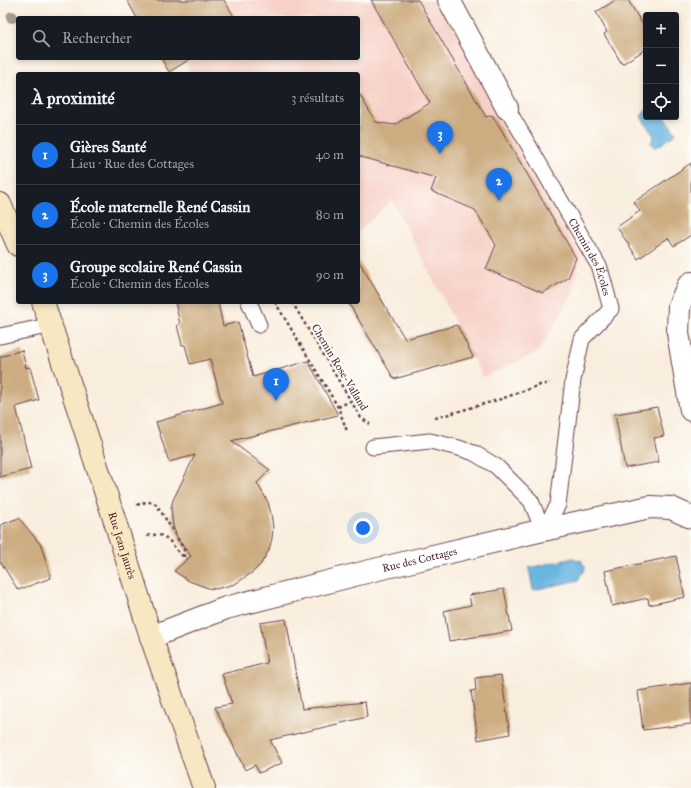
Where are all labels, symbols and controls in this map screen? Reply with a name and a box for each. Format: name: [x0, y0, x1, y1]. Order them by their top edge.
map controls: [643, 12, 679, 120]
button: +: [643, 12, 679, 48]
search box: [16, 16, 360, 60]
icon: search: [30, 27, 52, 49]
text: Rechercher: [62, 29, 132, 47]
button: −: [643, 48, 679, 84]
button: locate: [643, 84, 679, 120]
text: À proximité: [32, 88, 115, 109]
text: 3 résultats: [291, 90, 344, 106]
pin: 3: [427, 121, 453, 154]
text: Gières Santé: [70, 138, 146, 156]
text: 1: [42, 147, 48, 163]
text: 40 m: [315, 147, 344, 163]
text: Lieu · Rue des Cottages: [70, 156, 194, 172]
pin: 2: [486, 168, 512, 201]
text: École maternelle René Cassin: [70, 198, 250, 216]
text: 2: [42, 207, 48, 223]
text: 80 m: [316, 207, 344, 223]
text: École · Chemin des Écoles: [70, 216, 209, 232]
street label: Chemin des Écoles: [566, 216, 613, 297]
text: Groupe scolaire René Cassin: [70, 258, 242, 276]
text: 3: [42, 267, 48, 283]
text: 90 m: [316, 267, 344, 283]
text: École · Chemin des Écoles: [70, 276, 209, 292]
street label: Chemin Rose-Valland: [309, 322, 371, 413]
pin: 1: [263, 368, 289, 401]
street label: Rue Jean Jaurès: [105, 510, 139, 581]
your location: [353, 518, 373, 538]
street label: Rue des Cottages: [381, 545, 458, 575]

